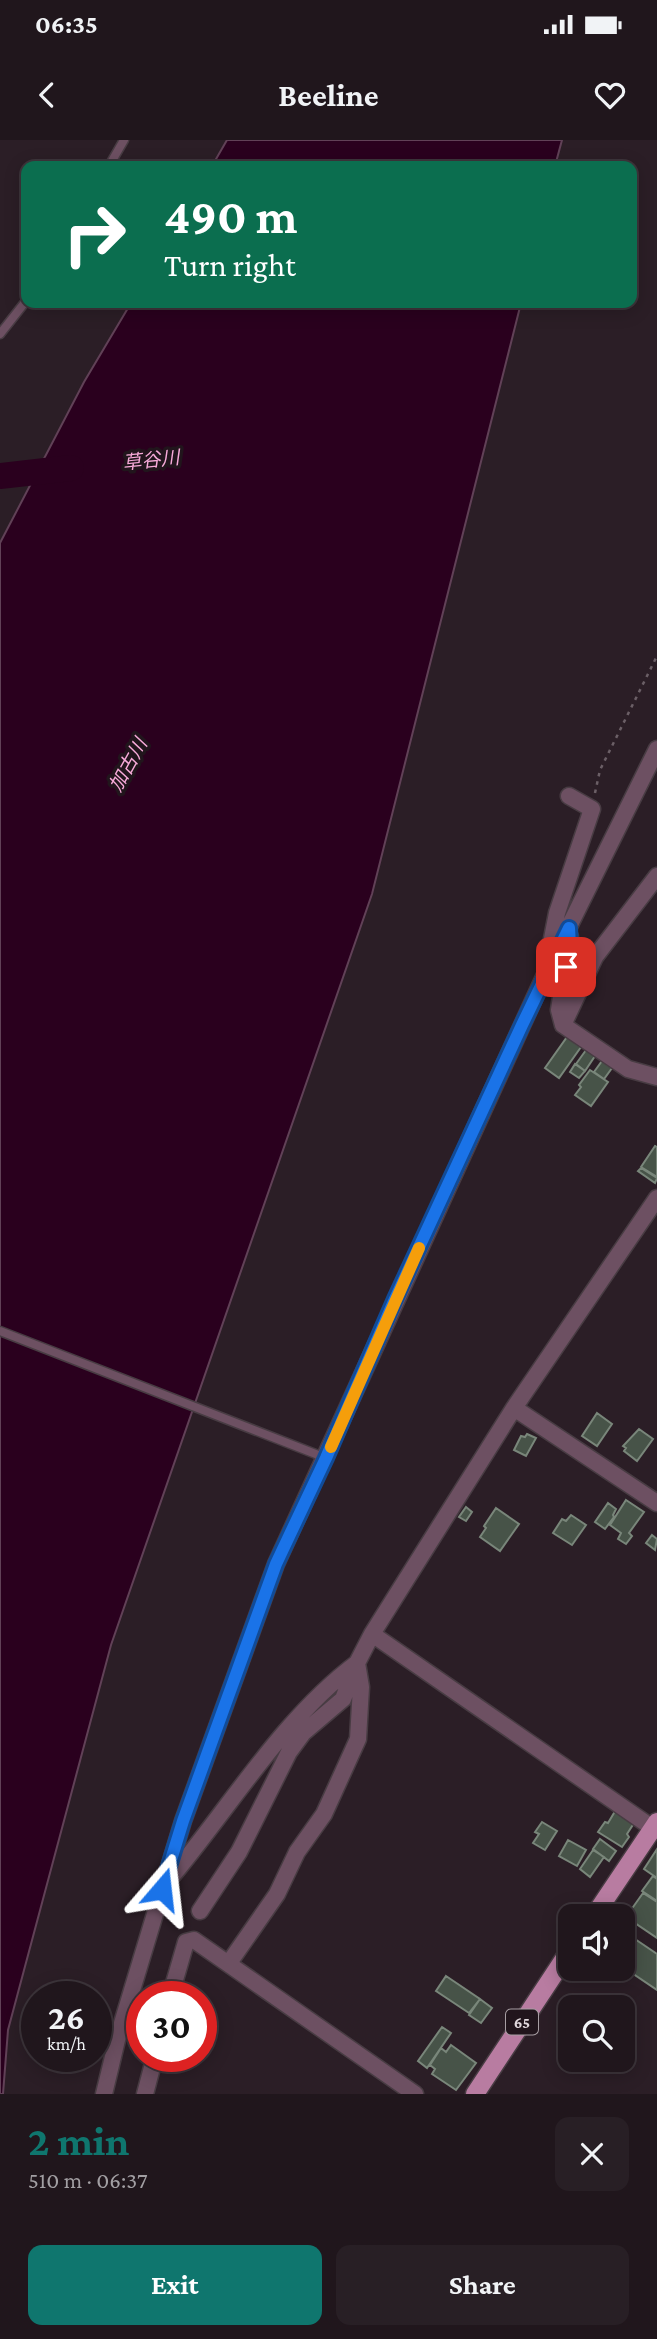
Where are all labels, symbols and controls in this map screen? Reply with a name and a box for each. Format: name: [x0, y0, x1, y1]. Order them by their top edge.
text: 06:35: [35, 10, 98, 39]
icon: back: [28, 76, 66, 114]
icon: heart: [591, 76, 629, 114]
text: Beeline: [278, 77, 379, 113]
icon: right: [49, 189, 140, 280]
text: 490 m: [164, 189, 298, 244]
text: Turn right: [164, 247, 296, 283]
water label: 草谷川: [122, 446, 182, 473]
water label: 加古川: [105, 733, 152, 795]
pin: [536, 937, 596, 997]
icon: arrive: [547, 948, 585, 986]
position arrow: [125, 1852, 199, 1926]
map controls: [558, 1904, 635, 2072]
button: sound: [558, 1904, 635, 1981]
speed limit sign: 30: [126, 1981, 217, 2072]
button: search: [558, 1995, 635, 2072]
text: 26: [48, 1998, 85, 2037]
road number: 65: [506, 2010, 538, 2034]
text: km/h: [47, 2034, 86, 2054]
text: 2 min: [28, 2117, 129, 2164]
button: close: [555, 2117, 629, 2191]
text: 510 m · 06:37: [28, 2167, 148, 2193]
button: Exit: [28, 2245, 322, 2325]
button: Share: [336, 2245, 629, 2325]

